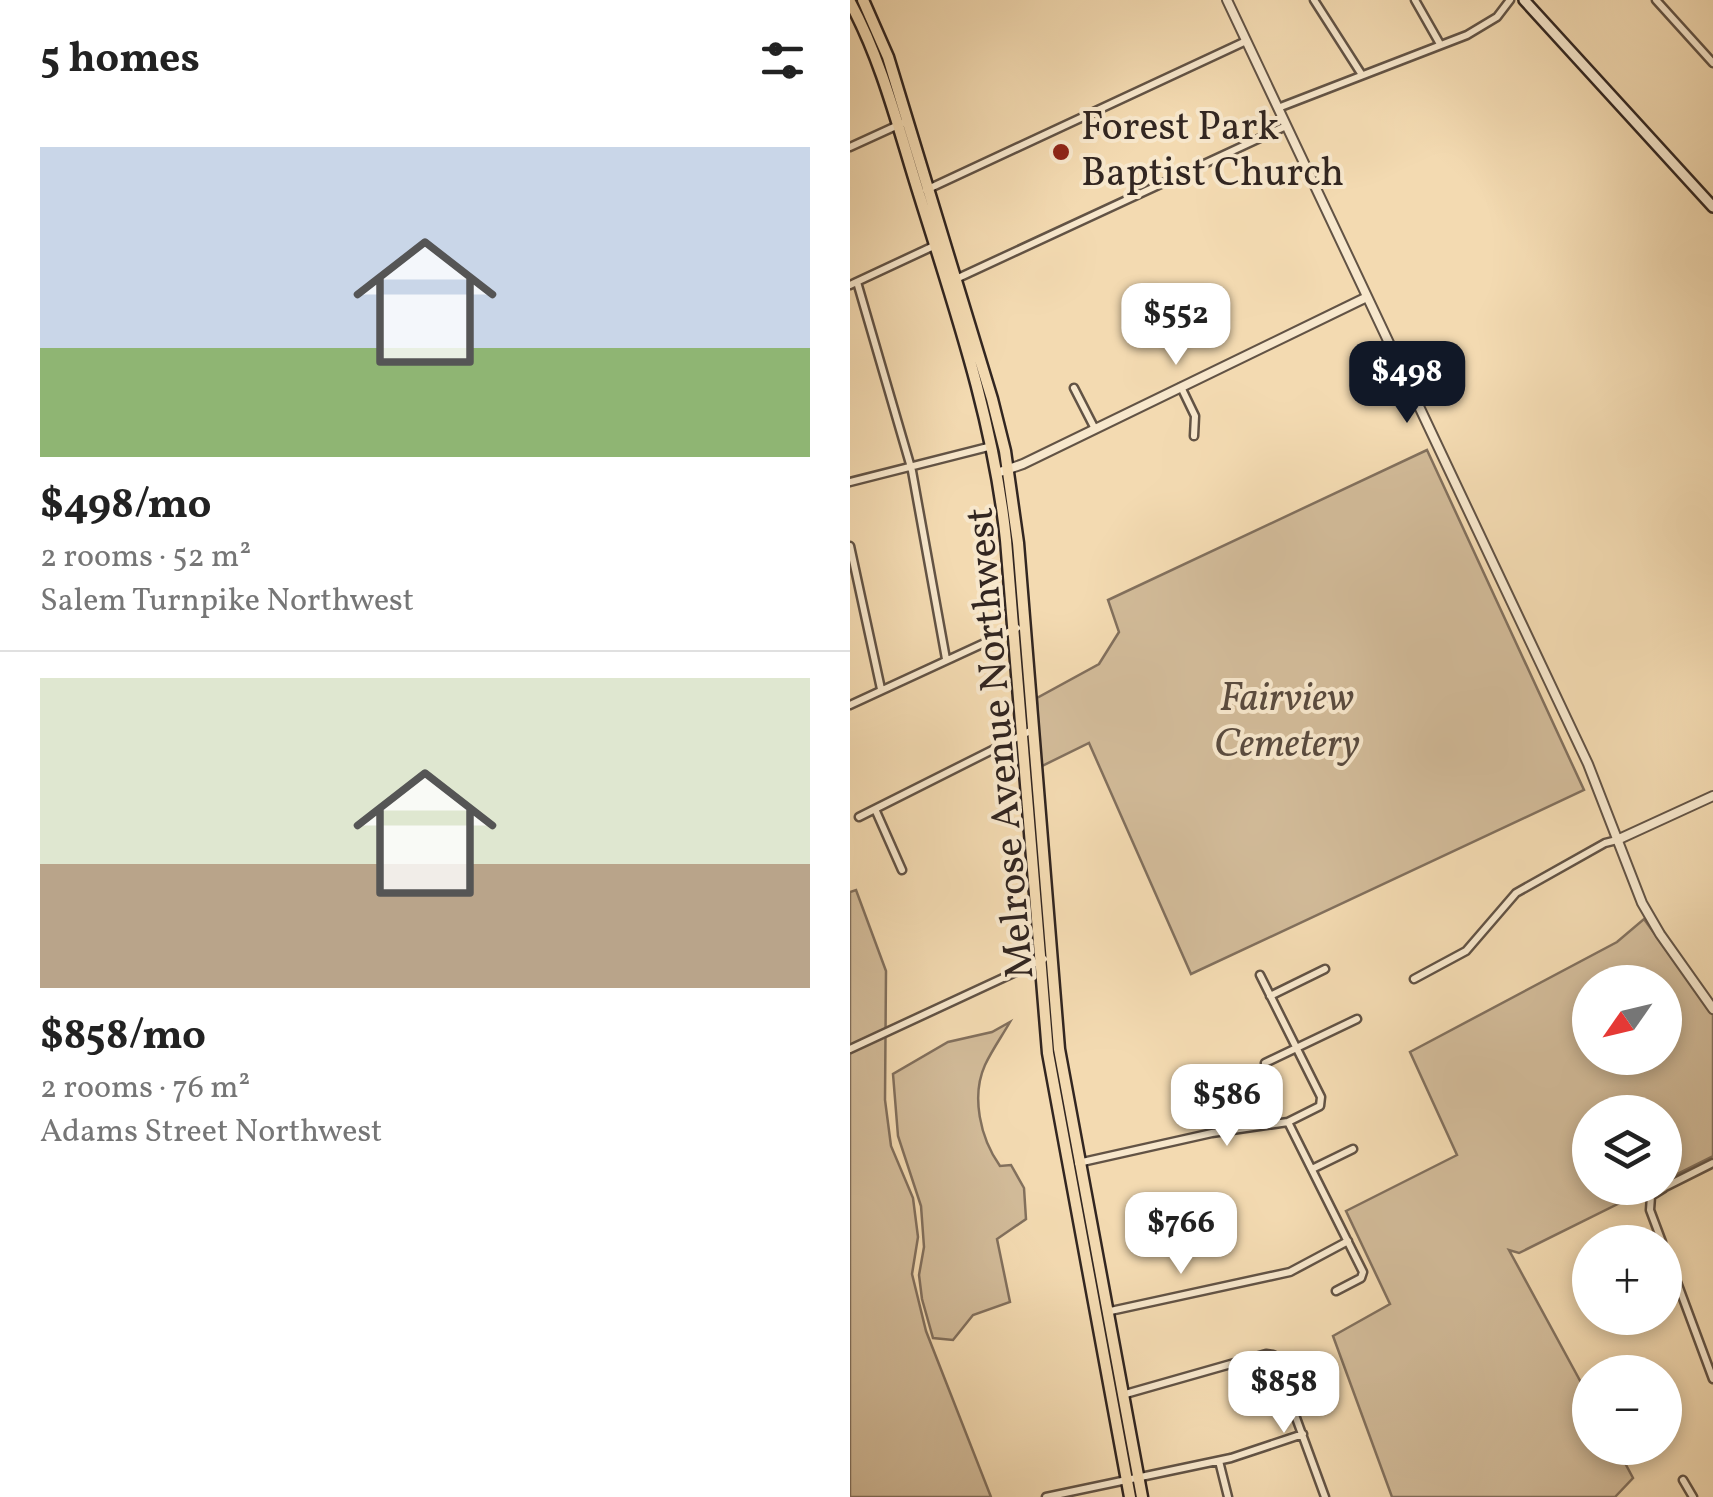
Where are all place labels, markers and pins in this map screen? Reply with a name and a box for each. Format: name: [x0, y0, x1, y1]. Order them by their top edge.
place label: Forest Park Baptist Church: [1081, 101, 1344, 203]
marker: Forest Park Baptist Church: [1050, 141, 1072, 163]
pin: $552: [1117, 283, 1235, 368]
pin: $498: [1348, 341, 1466, 426]
pin: $586: [1168, 1064, 1286, 1149]
pin: $766: [1122, 1192, 1240, 1277]
pin: $858: [1225, 1351, 1343, 1436]

